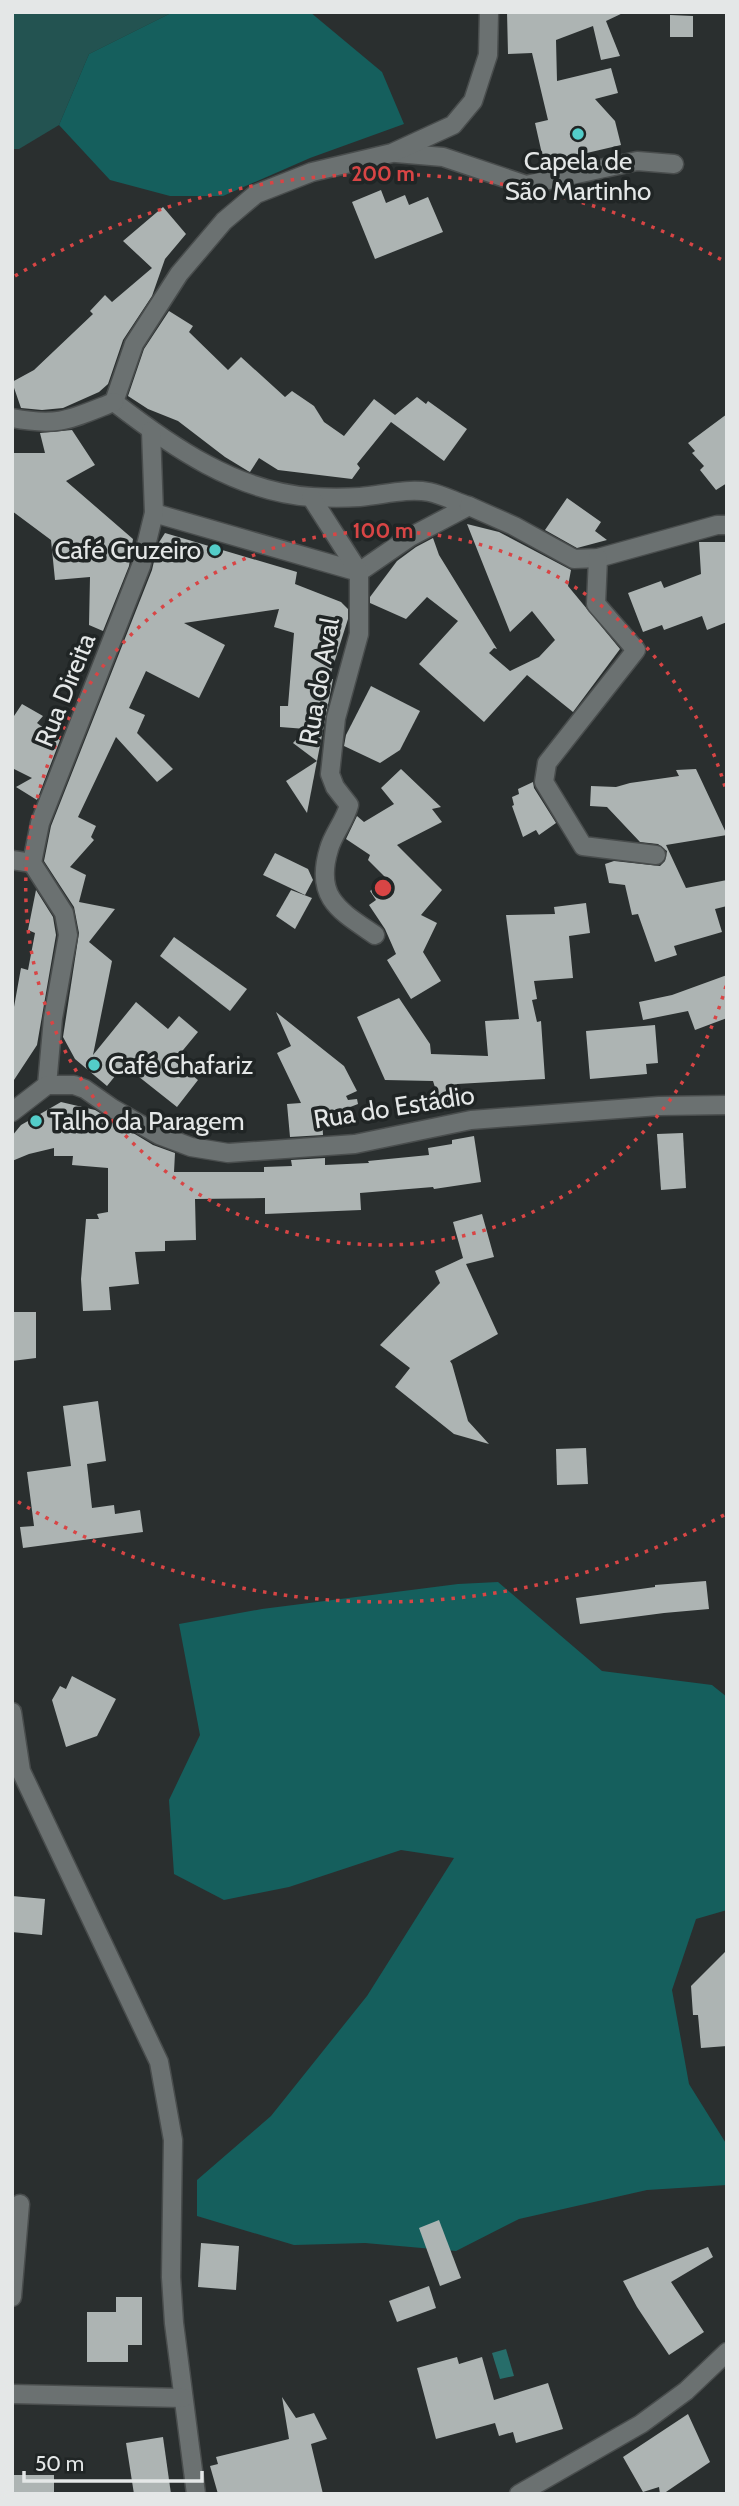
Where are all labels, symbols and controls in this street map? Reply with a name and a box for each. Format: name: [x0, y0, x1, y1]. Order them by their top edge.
marker: Capela de São Martinho: [570, 126, 586, 142]
place label: Capela de São Martinho: [505, 145, 651, 207]
text: 200 m: [351, 161, 415, 186]
text: 100 m: [353, 518, 413, 543]
place label: Café Cruzeiro: [54, 534, 201, 566]
marker: Café Cruzeiro: [207, 542, 223, 558]
street label: Rua do Aval: [292, 615, 346, 747]
street label: Rua Direita: [28, 628, 102, 751]
centre of rings: [371, 876, 395, 900]
place label: Café Chafariz: [108, 1049, 253, 1081]
marker: Café Chafariz: [86, 1057, 102, 1073]
street label: Rua do Estádio: [311, 1078, 477, 1136]
place label: Talho da Paragem: [50, 1105, 244, 1137]
marker: Talho da Paragem: [28, 1113, 44, 1129]
scale bar: [24, 2440, 203, 2484]
text: 50 m: [35, 2451, 84, 2476]

